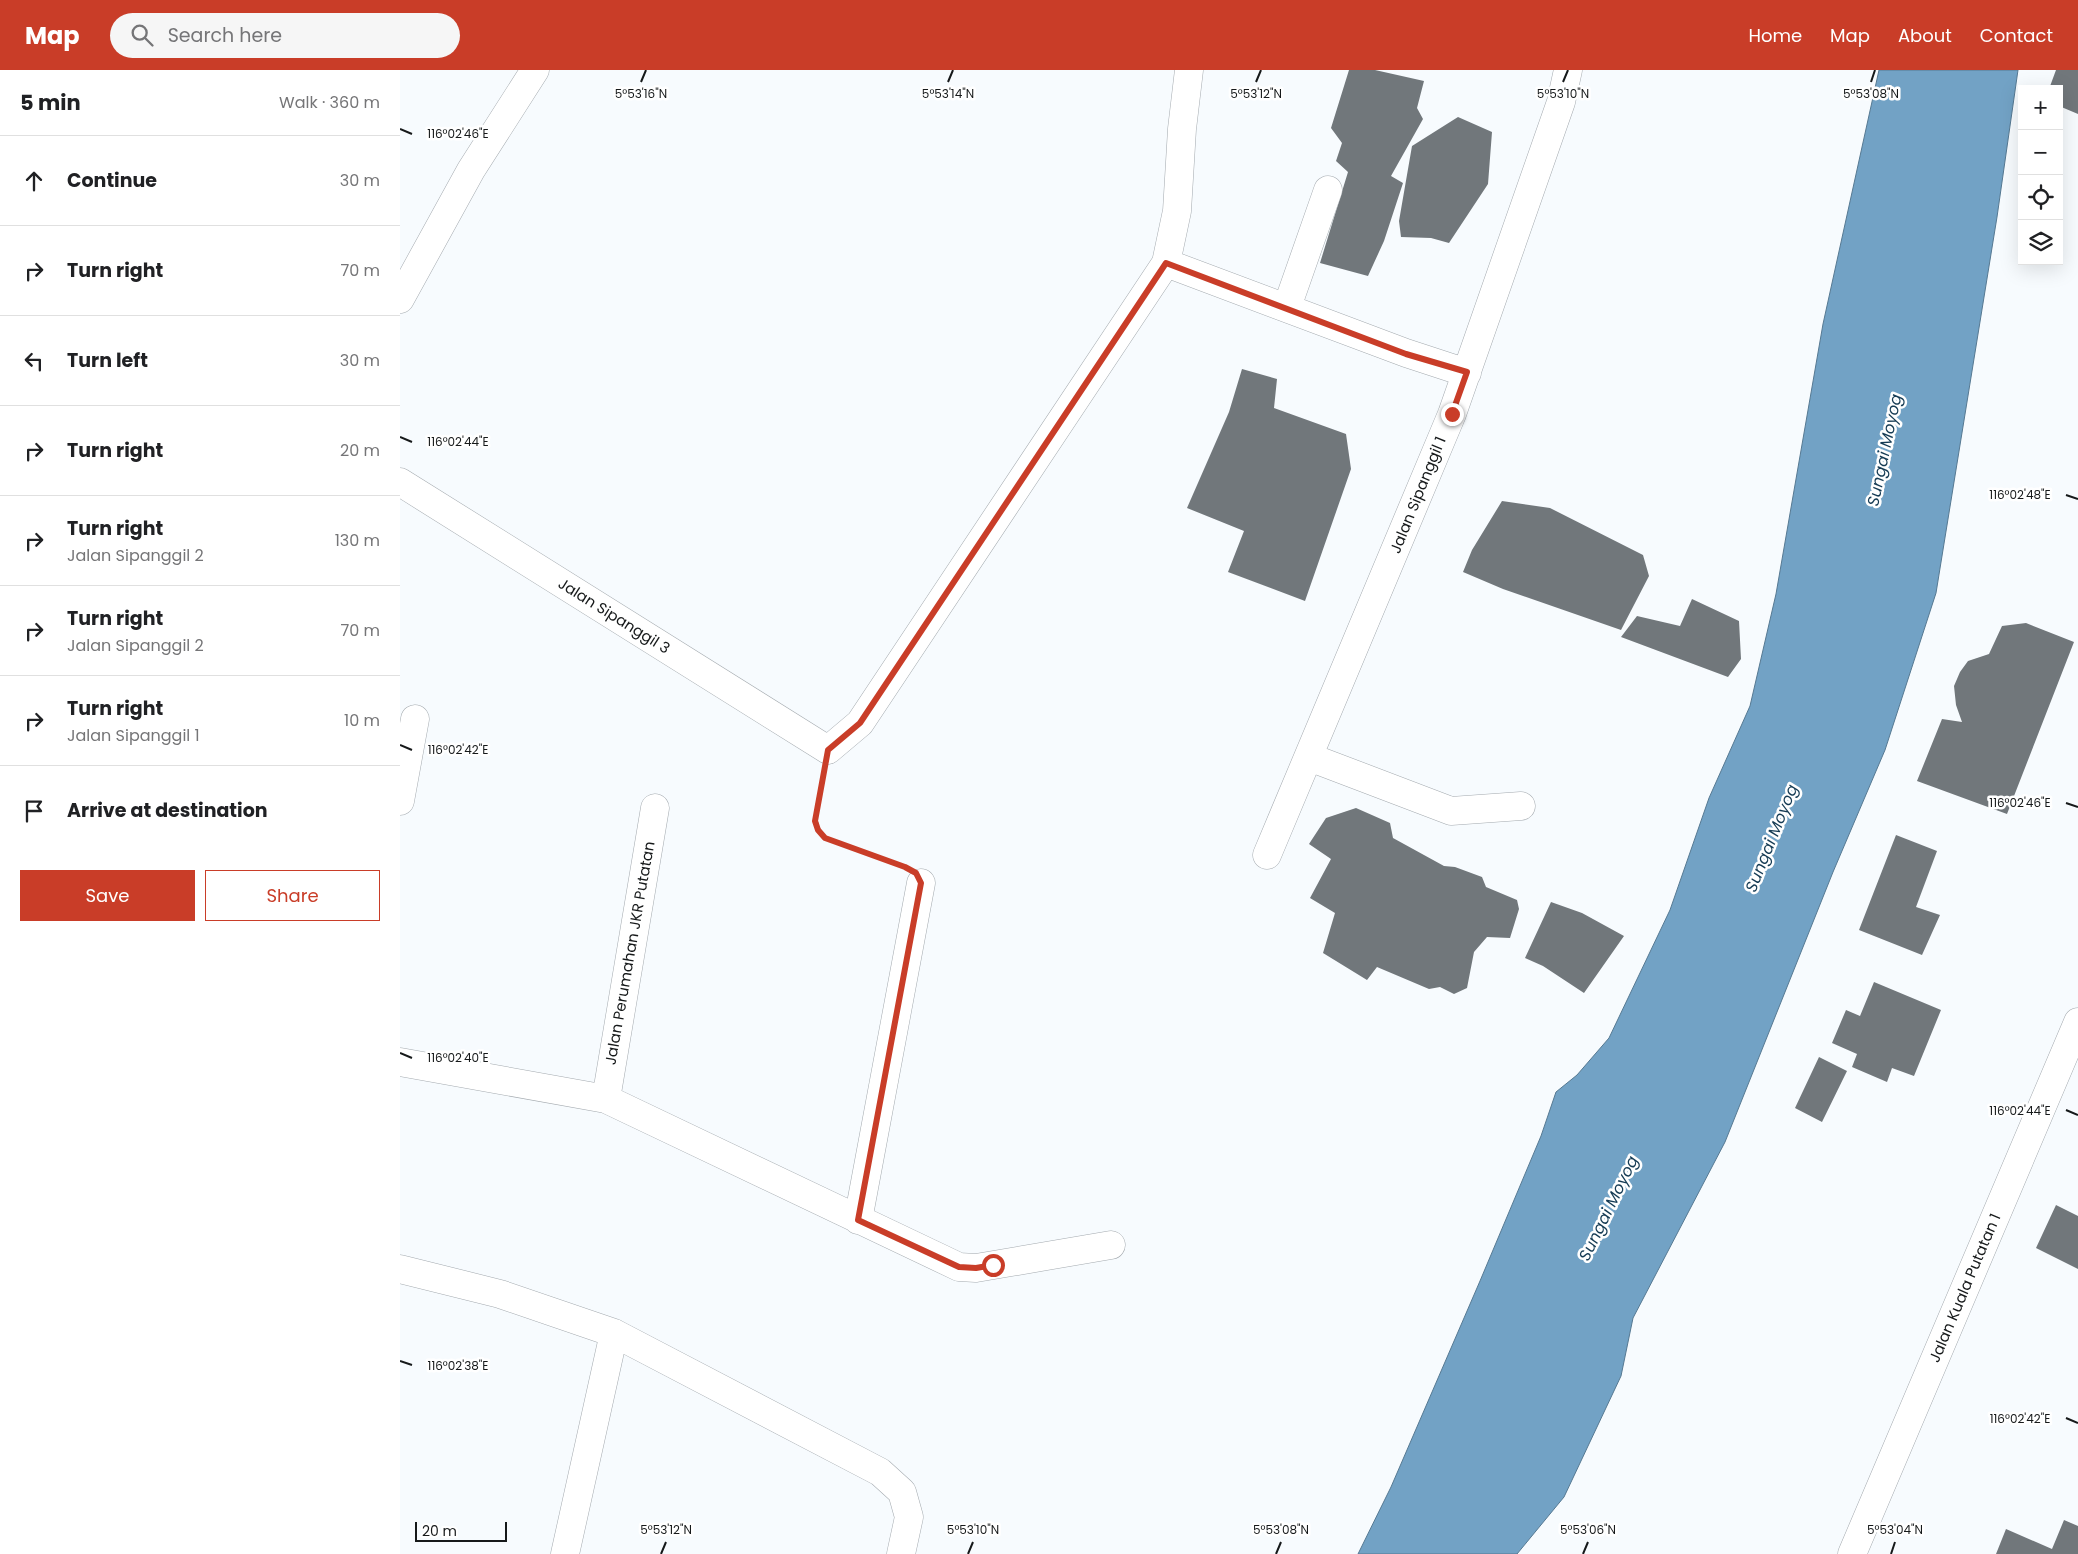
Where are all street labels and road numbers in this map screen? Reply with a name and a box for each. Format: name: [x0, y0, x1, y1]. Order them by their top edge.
street label: Jalan Sipanggil 1: [1385, 433, 1451, 556]
street label: Jalan Sipanggil 3: [554, 573, 674, 659]
street label: Jalan Perumahan JKR Putatan: [599, 839, 660, 1066]
street label: Jalan Kuala Putatan 1: [1924, 1210, 2005, 1366]

